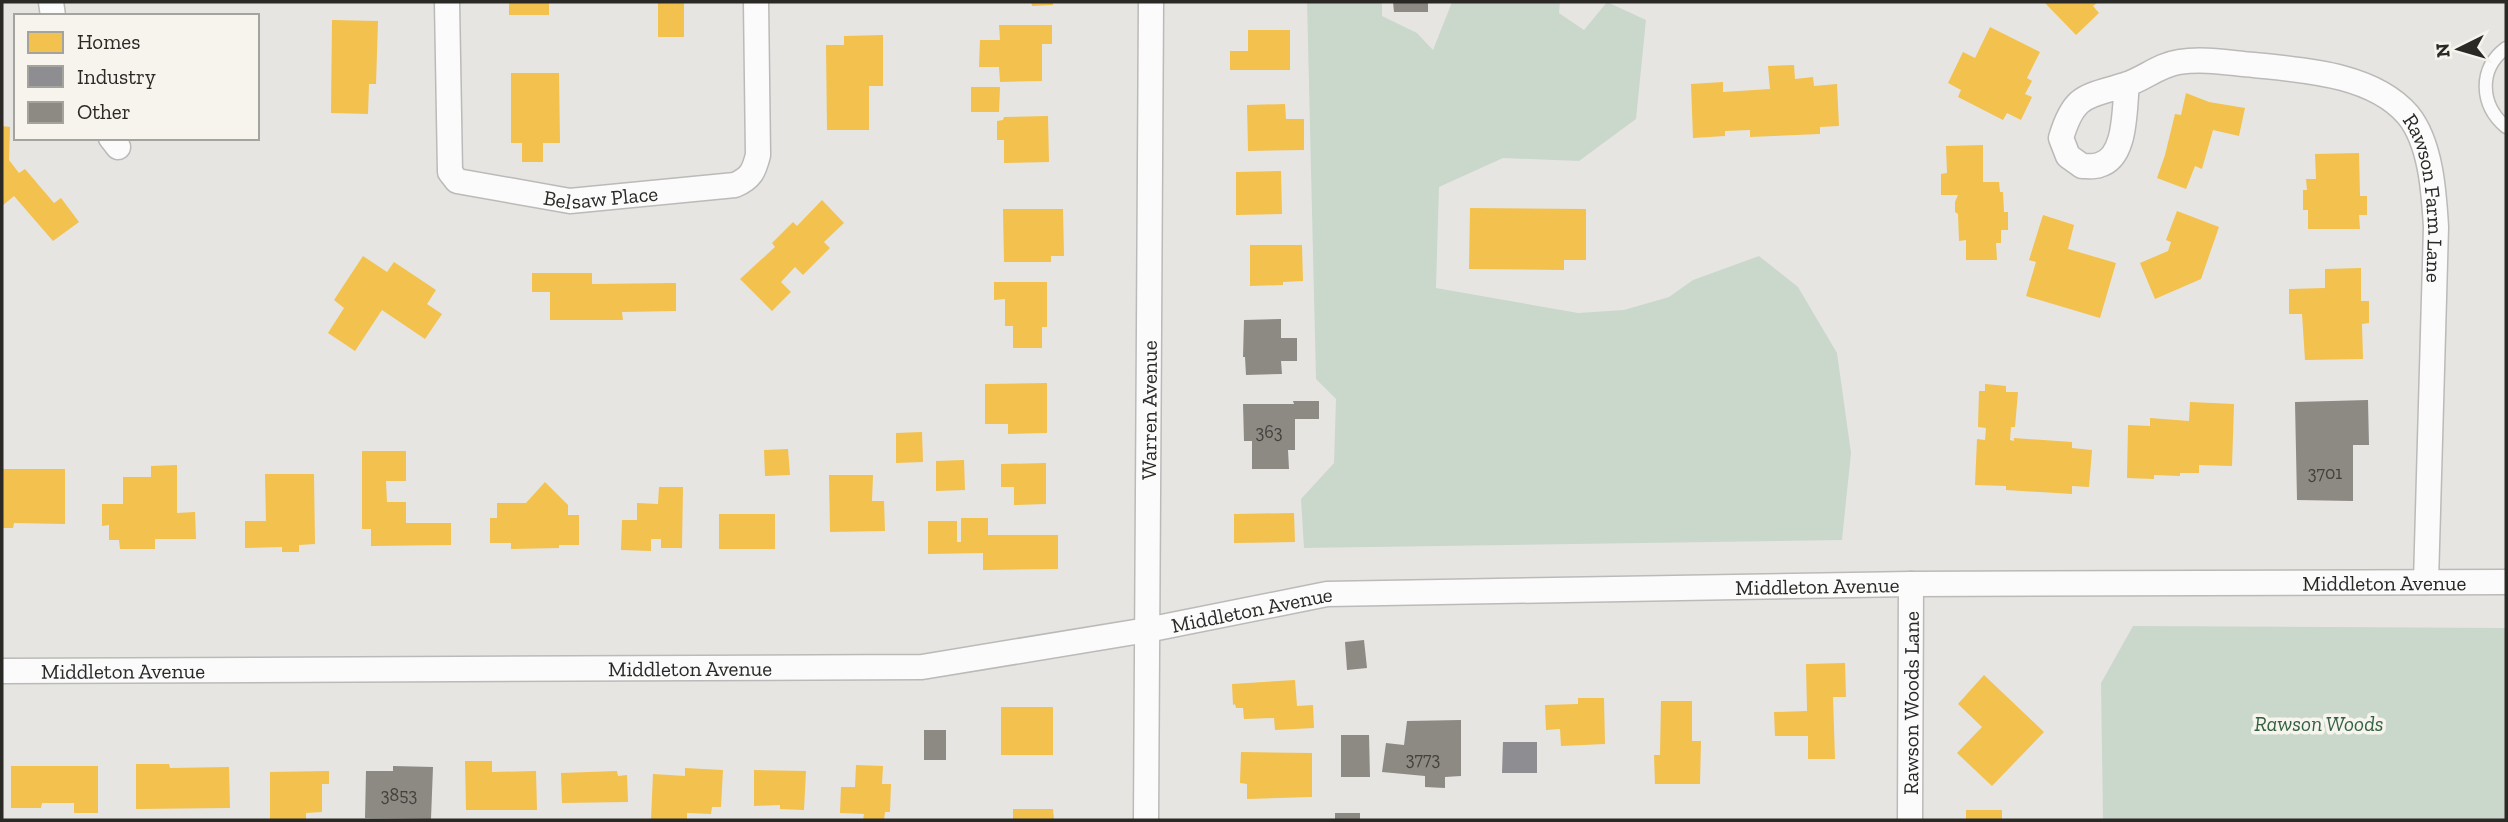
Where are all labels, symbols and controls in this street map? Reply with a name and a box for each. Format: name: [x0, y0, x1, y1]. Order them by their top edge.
legend: [14, 14, 259, 140]
north arrow: [2424, 14, 2494, 84]
text: Homes: [77, 29, 140, 54]
text: N: [2430, 42, 2455, 59]
text: Industry: [77, 64, 156, 89]
text: Other: [77, 99, 131, 124]
street label: Rawson Farm Lane: [2398, 108, 2449, 283]
street label: Belsaw Place: [542, 180, 659, 214]
street label: Warren Avenue: [1136, 340, 1161, 480]
house number: 363: [1255, 421, 1283, 443]
house number: 3701: [2308, 462, 2342, 484]
street label: Middleton Avenue: [2302, 570, 2467, 595]
street label: Middleton Avenue: [1735, 572, 1900, 600]
street label: Middleton Avenue: [1169, 581, 1333, 637]
street label: Rawson Woods Lane: [1898, 611, 1923, 795]
street label: Middleton Avenue: [608, 655, 772, 681]
street label: Middleton Avenue: [41, 658, 205, 683]
park label: Rawson Woods: [2254, 711, 2384, 736]
house number: 3773: [1406, 748, 1440, 770]
house number: 3853: [381, 784, 417, 806]

